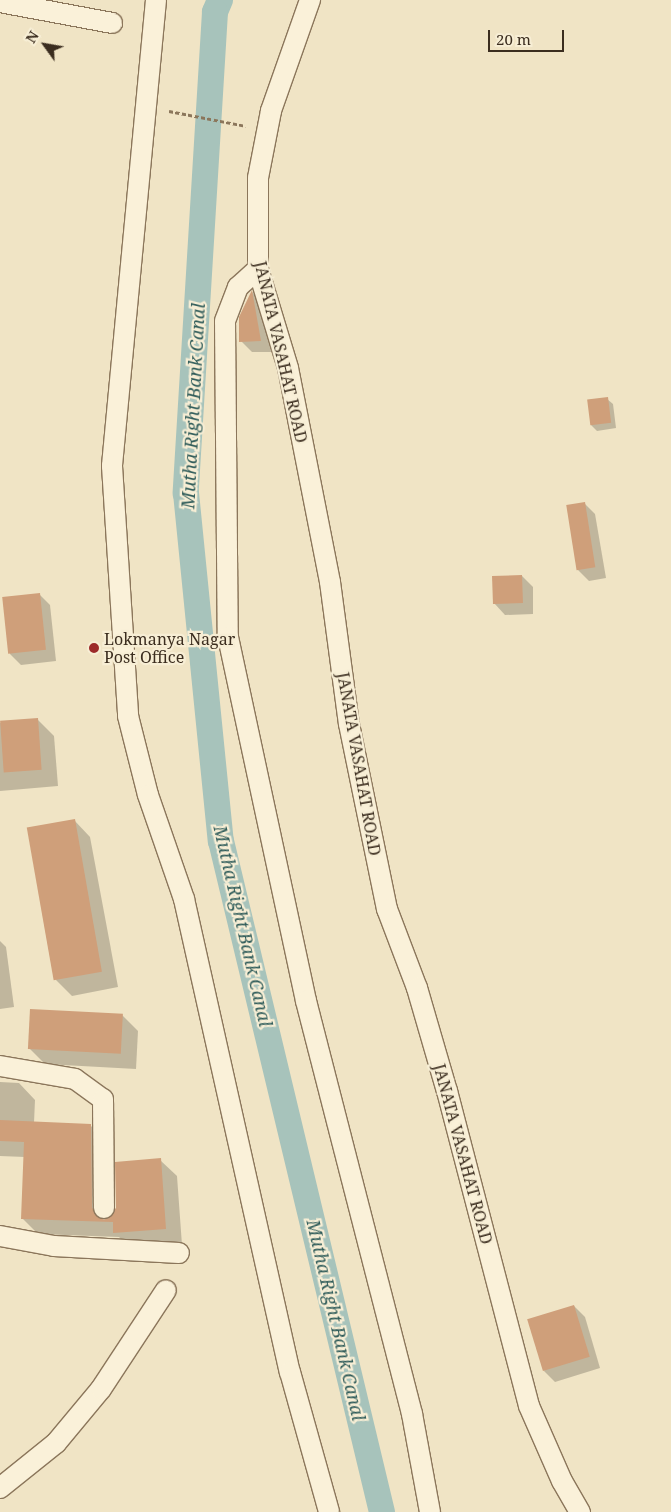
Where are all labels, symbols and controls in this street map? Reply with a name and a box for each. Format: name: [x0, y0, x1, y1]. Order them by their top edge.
north arrow: [20, 20, 70, 70]
scale bar: [491, 20, 567, 52]
text: N: [21, 27, 43, 47]
text: 20 m: [496, 29, 531, 49]
street label: JANATA VASAHAT ROAD: [251, 259, 311, 445]
water label: Mutha Right Bank Canal: [177, 303, 209, 509]
place label: Lokmanya Nagar Post Office: [104, 629, 235, 667]
marker: Lokmanya Nagar Post Office: [88, 642, 100, 654]
street label: JANATA VASAHAT ROAD: [333, 671, 385, 857]
water label: Mutha Right Bank Canal: [209, 823, 277, 1029]
street label: JANATA VASAHAT ROAD: [430, 1062, 496, 1246]
water label: Mutha Right Bank Canal: [302, 1217, 370, 1423]

